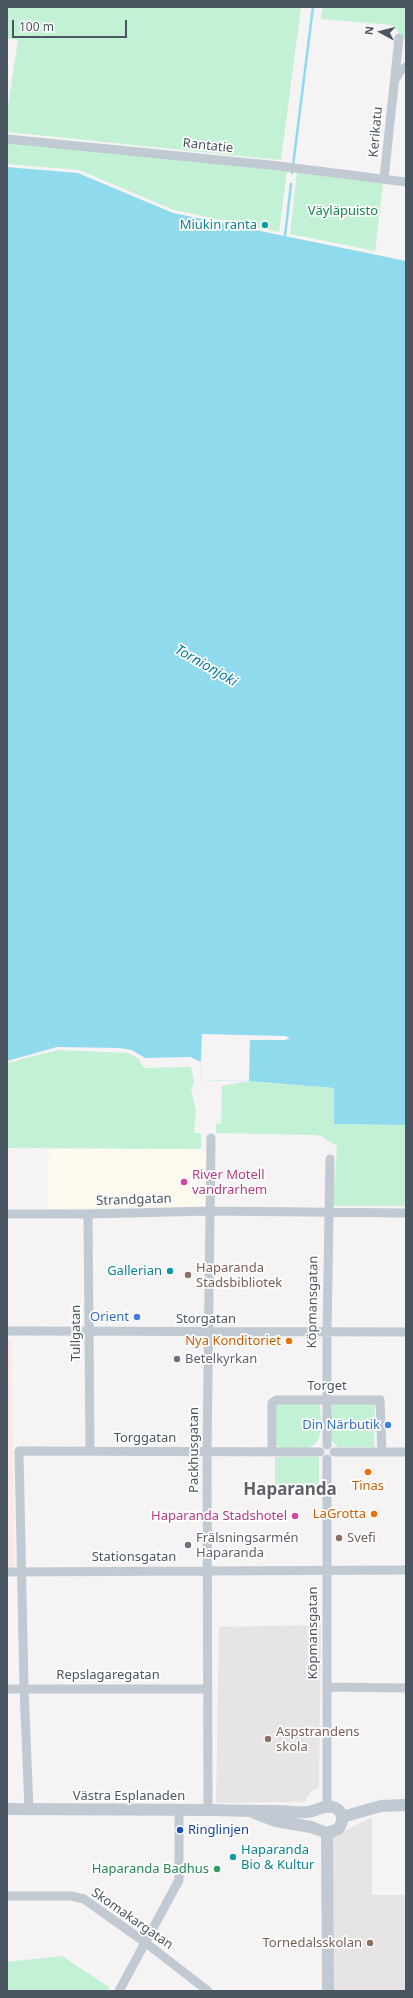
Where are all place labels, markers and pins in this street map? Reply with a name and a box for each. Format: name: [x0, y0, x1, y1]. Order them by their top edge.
place label: Miukin ranta: [180, 217, 257, 233]
marker: Miukin ranta: [260, 220, 270, 230]
place label: River Motell vandrarhem: [192, 1167, 267, 1198]
marker: River Motell vandrarhem: [179, 1177, 189, 1187]
place label: Haparanda Stadsbibliotek: [196, 1260, 282, 1291]
place label: Gallerian: [107, 1263, 162, 1279]
marker: Gallerian: [165, 1266, 175, 1276]
marker: Haparanda Stadsbibliotek: [183, 1270, 193, 1280]
place label: Orient: [90, 1309, 129, 1325]
marker: Orient: [132, 1312, 142, 1322]
place label: Nya Konditoriet: [185, 1333, 281, 1349]
marker: Nya Konditoriet: [284, 1336, 294, 1346]
place label: Betelkyrkan: [185, 1351, 257, 1367]
marker: Betelkyrkan: [172, 1354, 182, 1364]
place label: Din Närbutik: [302, 1417, 380, 1433]
marker: Din Närbutik: [383, 1420, 393, 1430]
marker: Tinas: [363, 1467, 373, 1477]
place label: Tinas: [352, 1478, 384, 1494]
place label: LaGrotta: [313, 1506, 366, 1522]
place label: Haparanda Stadshotel: [151, 1508, 287, 1524]
marker: LaGrotta: [369, 1509, 379, 1519]
marker: Haparanda Stadshotel: [290, 1511, 300, 1521]
place label: Frälsningsarmén Haparanda: [196, 1530, 299, 1561]
place label: Svefi: [347, 1530, 376, 1546]
marker: Svefi: [334, 1533, 344, 1543]
marker: Frälsningsarmén Haparanda: [183, 1540, 193, 1550]
place label: Aspstrandens skola: [276, 1724, 359, 1755]
marker: Aspstrandens skola: [263, 1734, 273, 1744]
place label: Ringlinjen: [188, 1822, 249, 1838]
marker: Ringlinjen: [175, 1825, 185, 1835]
place label: Haparanda Bio & Kultur: [241, 1842, 314, 1873]
marker: Haparanda Bio & Kultur: [228, 1852, 238, 1862]
place label: Haparanda Badhus: [92, 1861, 209, 1877]
marker: Haparanda Badhus: [212, 1864, 222, 1874]
place label: Tornedalsskolan: [262, 1935, 362, 1951]
marker: Tornedalsskolan: [365, 1938, 375, 1948]

